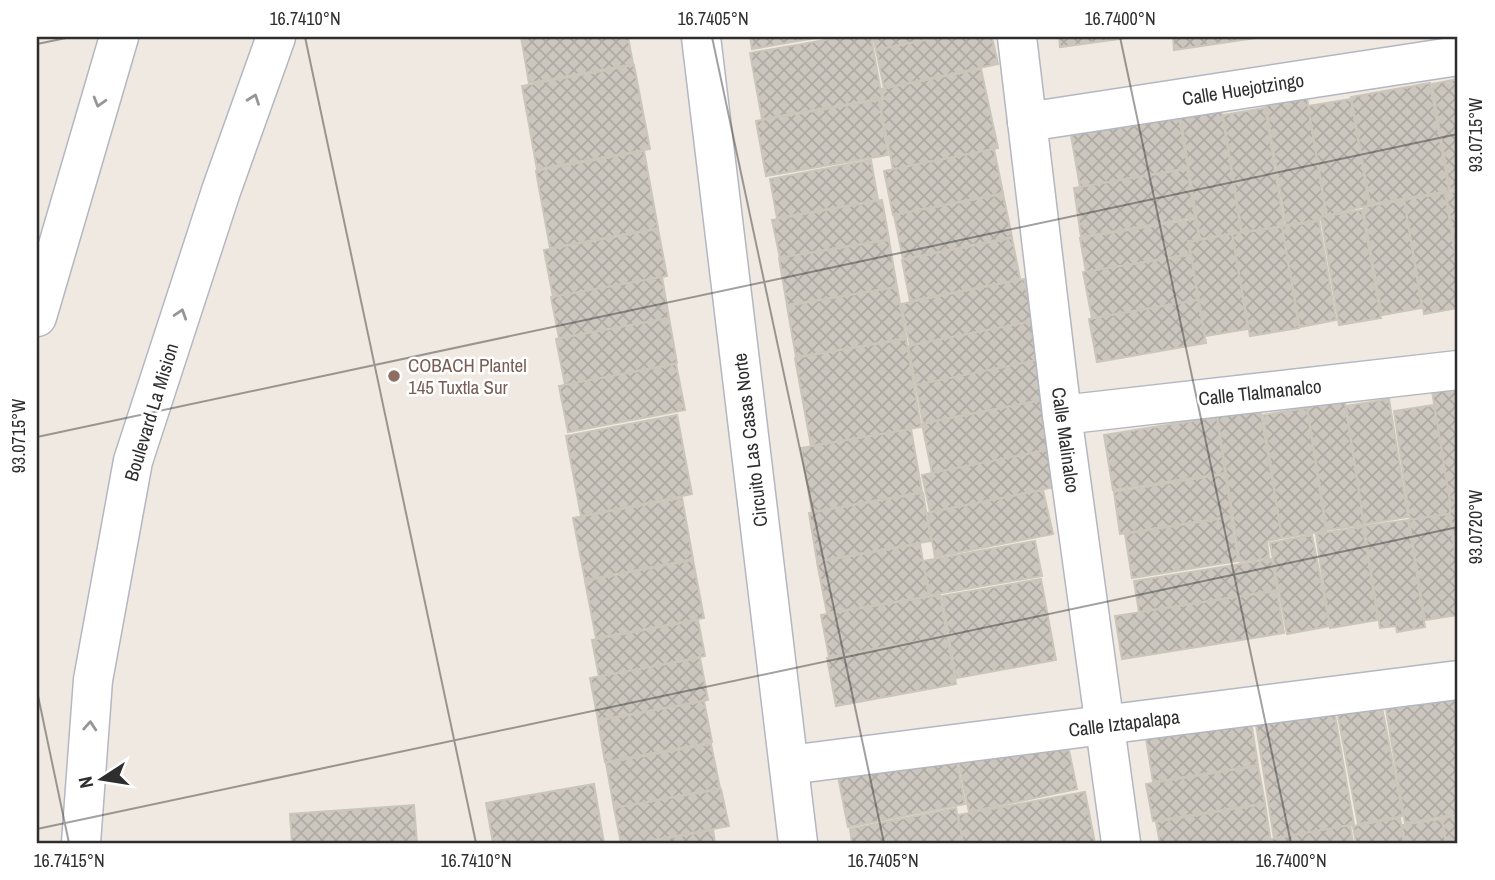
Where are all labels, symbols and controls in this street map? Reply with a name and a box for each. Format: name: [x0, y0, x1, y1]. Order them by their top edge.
text: 16.7410°N: [269, 6, 341, 31]
text: 16.7405°N: [677, 6, 749, 31]
text: 16.7400°N: [1084, 6, 1156, 31]
street label: Calle Huejotzingo: [1180, 67, 1306, 111]
one-way arrow: [246, 93, 260, 105]
one-way arrow: [93, 96, 108, 108]
text: 93.0715°W: [1463, 98, 1488, 172]
one-way arrow: [173, 309, 187, 321]
street label: Boulevard La Mision: [118, 340, 184, 484]
place label: COBACH Plantel 145 Tuxtla Sur: [408, 352, 527, 400]
street label: Circuito Las Casas Norte: [726, 352, 774, 528]
marker: COBACH Plantel 145 Tuxtla Sur: [386, 368, 402, 384]
street label: Calle Tlalmanalco: [1197, 373, 1323, 411]
street label: Calle Malinalco: [1046, 385, 1086, 495]
text: 93.0715°W: [6, 399, 31, 473]
text: 93.0720°W: [1463, 490, 1488, 564]
street label: Calle Iztapalapa: [1067, 703, 1181, 743]
one-way arrow: [82, 721, 97, 732]
north arrow: [66, 744, 136, 814]
text: N: [71, 774, 99, 791]
text: 16.7415°N: [33, 848, 105, 873]
text: 16.7410°N: [440, 848, 512, 873]
text: 16.7405°N: [847, 848, 919, 873]
text: 16.7400°N: [1255, 848, 1327, 873]

